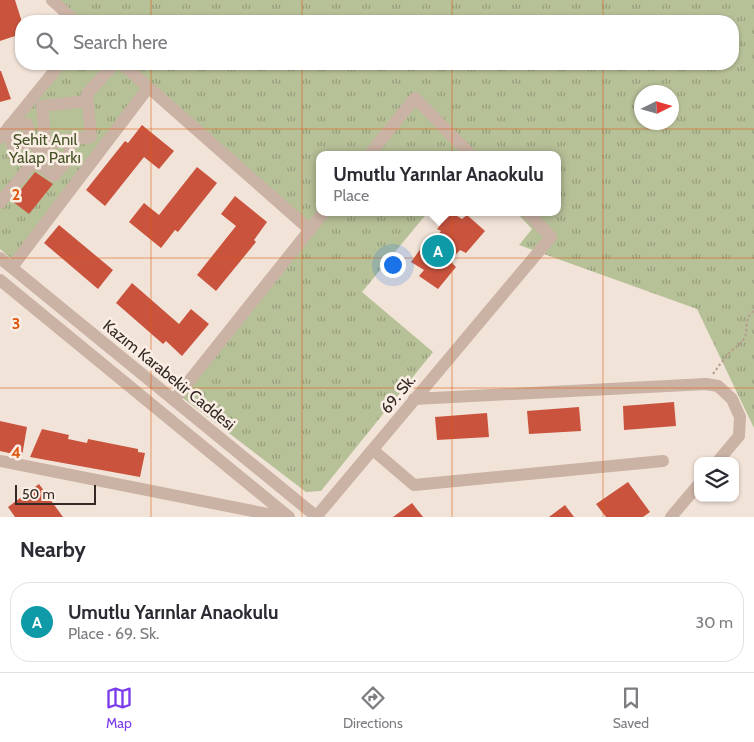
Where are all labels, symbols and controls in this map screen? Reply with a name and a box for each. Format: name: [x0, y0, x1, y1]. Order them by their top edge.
search box: [15, 15, 739, 70]
icon: search: [33, 29, 61, 57]
text: Search here: [73, 31, 167, 54]
north arrow: [634, 85, 679, 130]
park label: Şehit Anıl Yalap Parkı: [8, 130, 81, 167]
popup: [316, 151, 561, 216]
text: Umutlu Yarınlar Anaokulu: [333, 163, 544, 186]
text: 2: [12, 185, 20, 204]
text: Place: [333, 186, 369, 205]
pin: A: [422, 232, 454, 270]
your location: [380, 252, 406, 278]
text: 3: [12, 314, 20, 333]
street label: Kazım Karabekir Caddesi: [99, 316, 239, 434]
street label: 69. Sk.: [377, 371, 419, 417]
text: 4: [11, 443, 21, 462]
map controls: [694, 457, 739, 502]
button: layers: [694, 457, 739, 502]
scale bar: [15, 482, 96, 505]
text: 50 m: [22, 485, 55, 503]
text: Nearby: [20, 537, 86, 562]
text: Umutlu Yarınlar Anaokulu: [68, 601, 278, 624]
text: A: [32, 613, 42, 632]
text: 30 m: [696, 613, 733, 632]
text: Place · 69. Sk.: [68, 624, 159, 643]
tab: Map: [105, 684, 133, 732]
tab: Directions: [343, 684, 403, 732]
tab: Saved: [613, 684, 649, 732]

